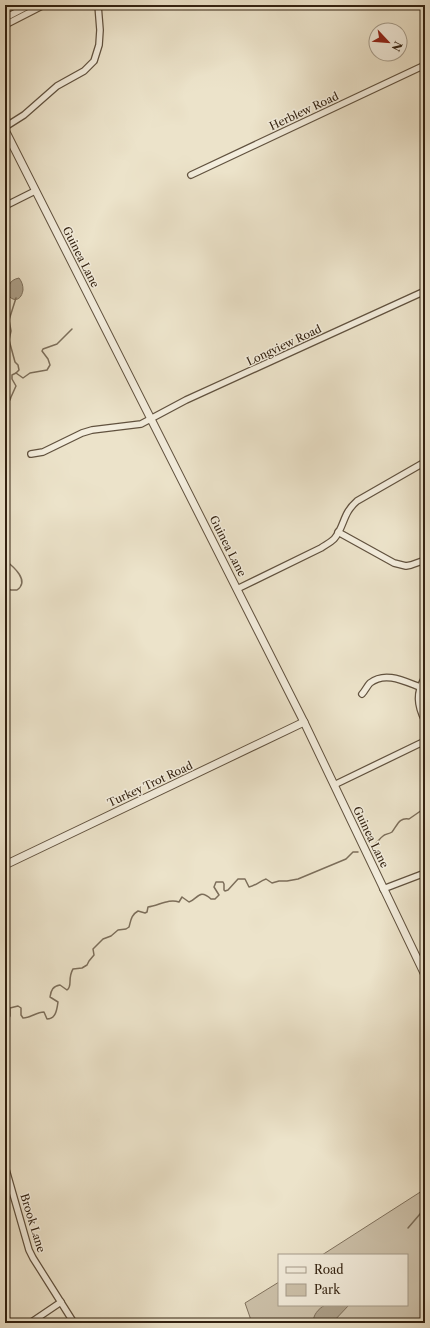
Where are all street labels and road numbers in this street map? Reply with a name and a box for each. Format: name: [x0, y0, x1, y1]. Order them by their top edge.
street label: Herblew Road: [267, 89, 341, 133]
street label: Guinea Lane: [60, 224, 102, 290]
street label: Longview Road: [244, 321, 324, 368]
street label: Guinea Lane: [207, 513, 249, 579]
street label: Turkey Trot Road: [105, 758, 195, 810]
street label: Guinea Lane: [350, 804, 392, 870]
street label: Brook Lane: [17, 1192, 49, 1254]

